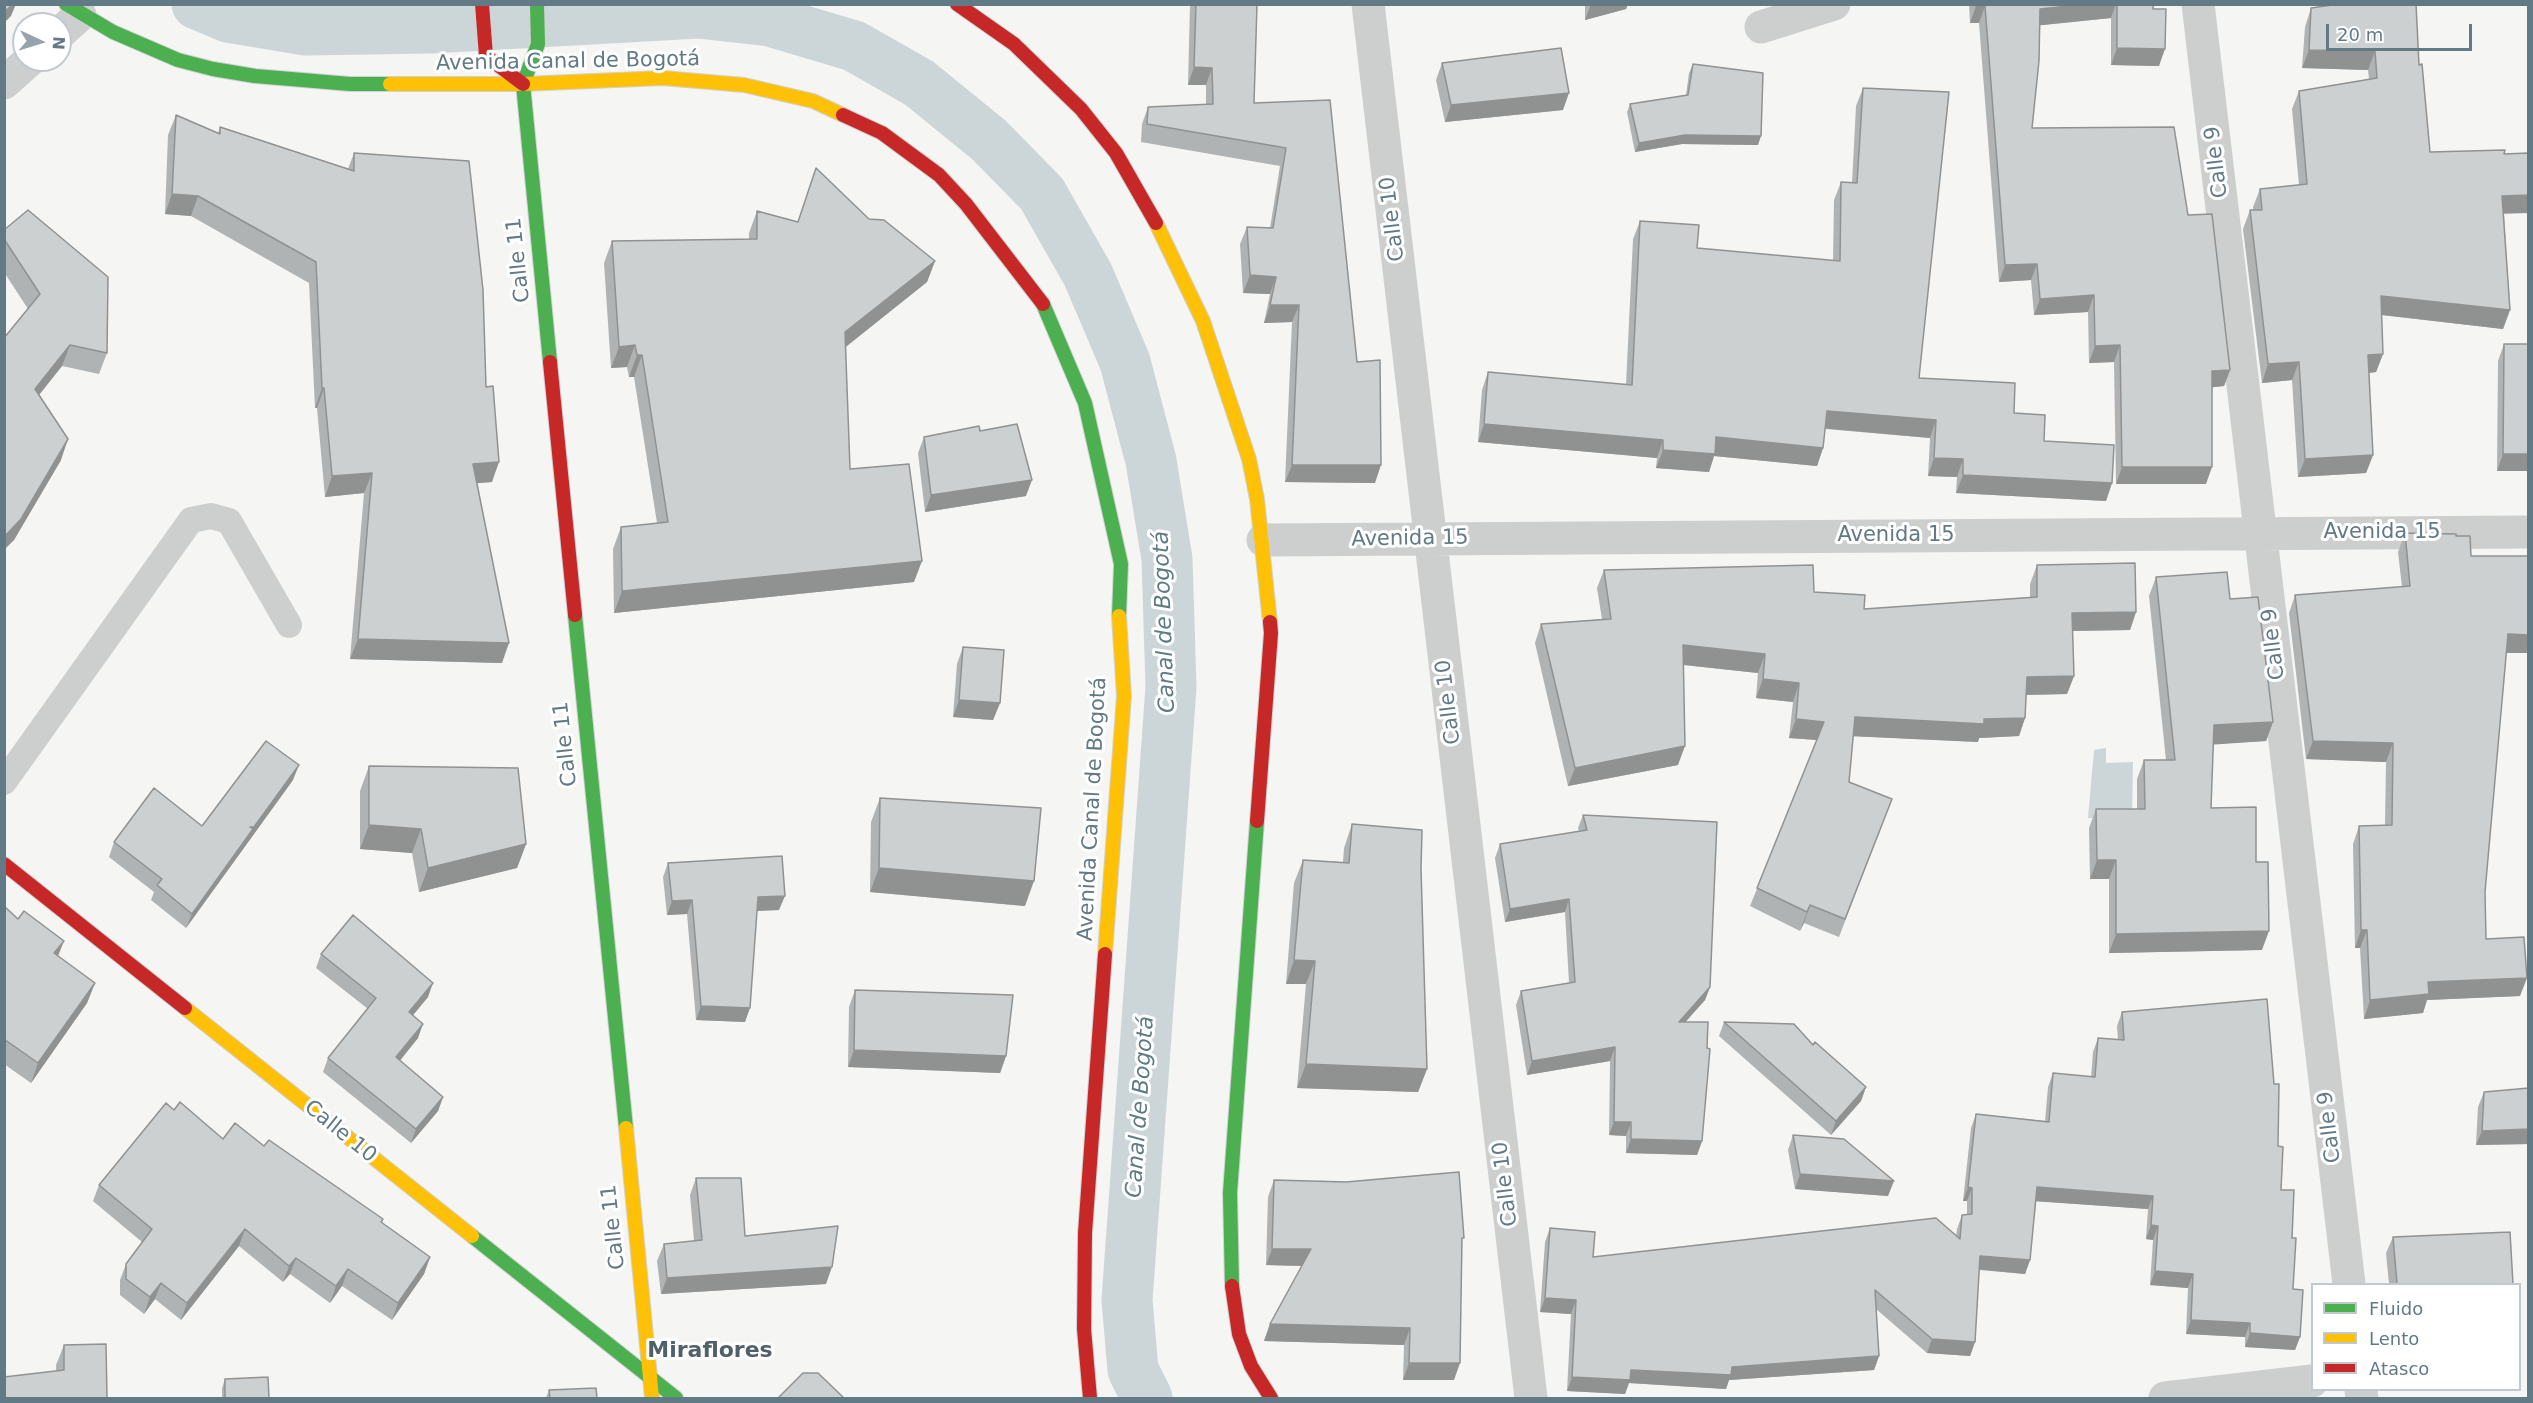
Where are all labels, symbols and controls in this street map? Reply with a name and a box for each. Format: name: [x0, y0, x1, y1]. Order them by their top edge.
north arrow: [12, 12, 72, 72]
scale bar: [2329, 12, 2474, 50]
text: 20 m: [2337, 24, 2383, 45]
text: N: [49, 36, 68, 50]
street label: Avenida Canal de Bogotá: [436, 47, 700, 77]
street label: Calle 9: [2200, 125, 2234, 199]
street label: Calle 10: [1375, 175, 1411, 263]
street label: Calle 11: [502, 216, 536, 304]
street label: Avenida 15: [2323, 520, 2441, 546]
street label: Avenida 15: [1837, 523, 1955, 549]
street label: Avenida 15: [1351, 525, 1469, 553]
water label: Canal de Bogotá: [1149, 531, 1181, 713]
street label: Calle 9: [2257, 607, 2291, 681]
street label: Calle 10: [1431, 658, 1467, 746]
street label: Avenida Canal de Bogotá: [1074, 676, 1112, 942]
street label: Calle 11: [549, 700, 583, 788]
water label: Canal de Bogotá: [1121, 1015, 1161, 1199]
street label: Calle 9: [2313, 1090, 2347, 1164]
street label: Calle 10: [299, 1095, 381, 1169]
street label: Calle 10: [1488, 1140, 1524, 1228]
street label: Calle 11: [597, 1183, 631, 1271]
legend: [2311, 1283, 2521, 1391]
text: Fluido: [2369, 1298, 2423, 1319]
text: Lento: [2369, 1328, 2419, 1349]
district label: Miraflores: [647, 1338, 773, 1364]
text: Atasco: [2369, 1358, 2429, 1379]

